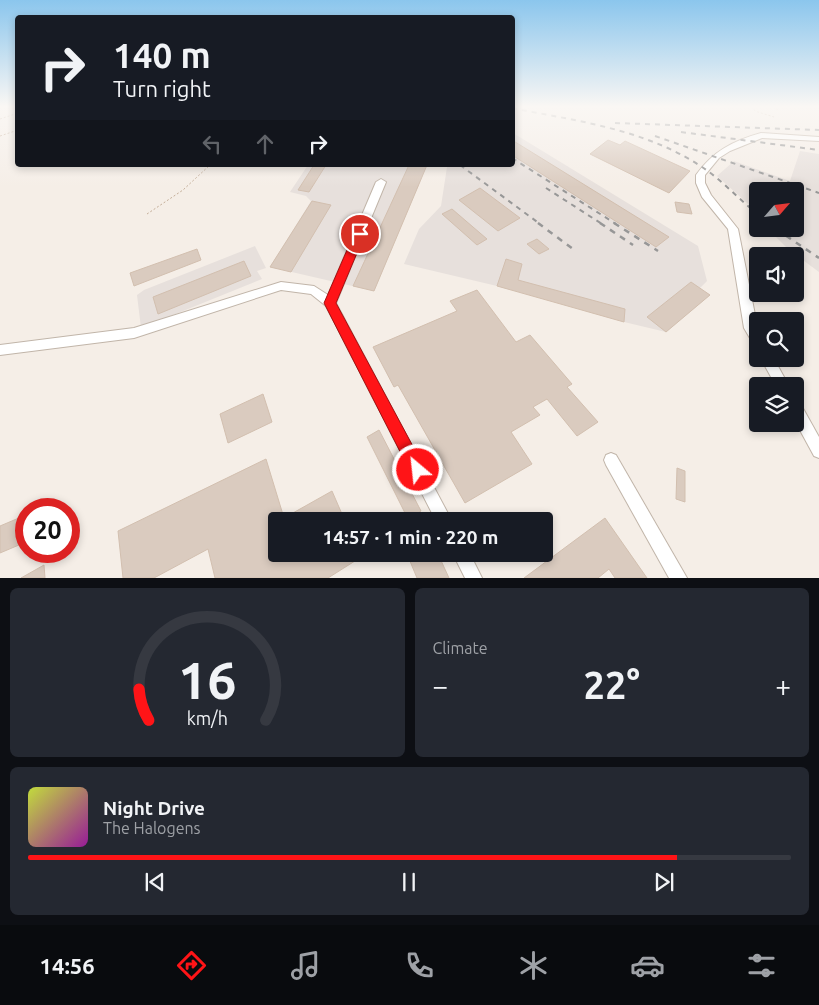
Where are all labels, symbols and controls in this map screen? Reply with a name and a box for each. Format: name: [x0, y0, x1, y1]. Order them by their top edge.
icon: right: [30, 35, 95, 100]
text: 140 m: [113, 35, 211, 75]
text: Turn right: [113, 76, 211, 101]
icon: left: [198, 130, 226, 158]
icon: ahead: [251, 130, 279, 158]
icon: right: [304, 130, 332, 158]
north arrow: [749, 182, 804, 238]
map controls: [749, 182, 804, 432]
pin: [339, 213, 381, 255]
icon: arrive: [346, 220, 374, 248]
button: sound: [749, 247, 804, 302]
button: search: [749, 312, 804, 367]
button: layers: [749, 377, 804, 432]
position arrow: [391, 443, 443, 495]
speed limit sign: 20: [15, 498, 80, 563]
text: 14:57 · 1 min · 220 m: [323, 526, 498, 548]
text: Climate: [433, 639, 488, 657]
text: 16: [178, 651, 237, 709]
text: 22°: [584, 664, 640, 706]
text: −: [433, 670, 448, 701]
text: +: [775, 670, 791, 701]
text: km/h: [187, 708, 228, 728]
text: Night Drive: [103, 797, 205, 819]
text: The Halogens: [103, 819, 201, 837]
icon: previous: [141, 868, 169, 896]
icon: pause: [395, 868, 423, 896]
icon: next: [650, 868, 678, 896]
icon: directions: [174, 948, 209, 983]
icon: music: [288, 948, 323, 983]
icon: phone: [402, 948, 437, 983]
icon: climate: [516, 948, 551, 983]
icon: car: [630, 948, 665, 983]
icon: filters: [744, 948, 779, 983]
text: 14:56: [40, 953, 95, 978]

